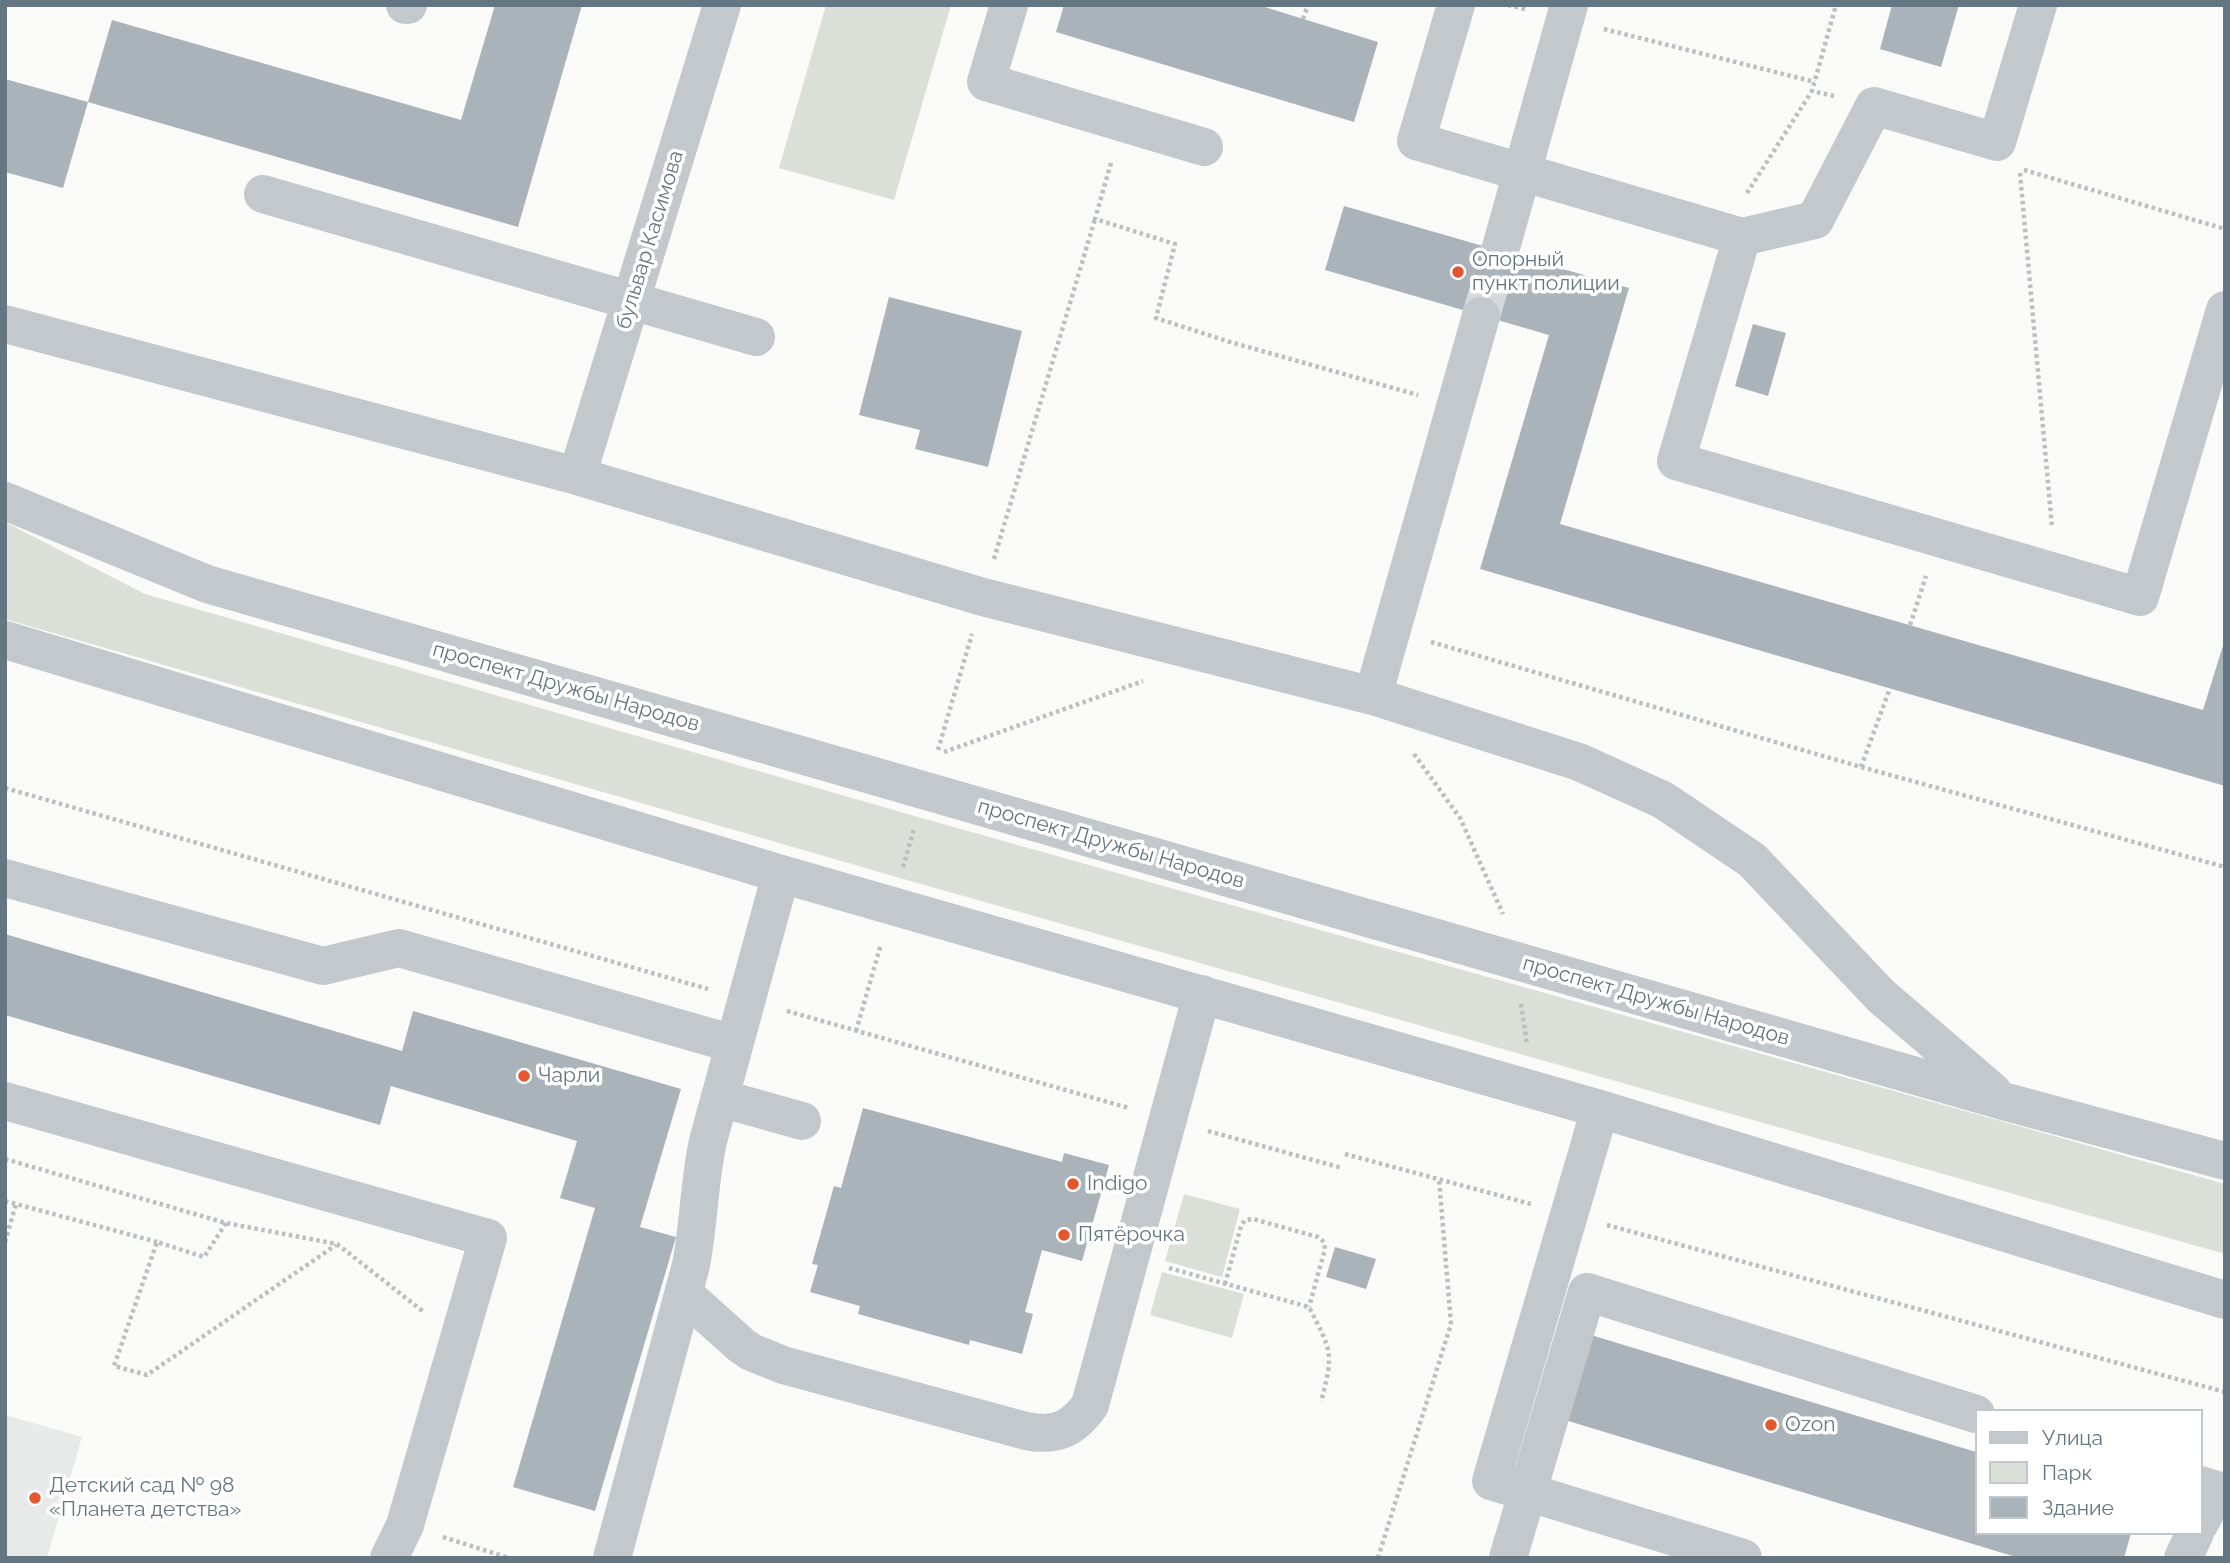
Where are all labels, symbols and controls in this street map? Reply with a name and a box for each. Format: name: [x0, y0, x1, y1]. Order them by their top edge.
street label: бульвар Касимова: [611, 148, 689, 332]
place label: Опорный пункт полиции: [1472, 247, 1620, 297]
marker: Опорный пункт полиции: [1450, 264, 1466, 280]
street label: проспект Дружбы Народов: [430, 637, 702, 737]
street label: проспект Дружбы Народов: [975, 794, 1247, 894]
street label: проспект Дружбы Народов: [1520, 951, 1792, 1051]
place label: Чарли: [538, 1063, 600, 1089]
marker: Чарли: [516, 1068, 532, 1084]
place label: Indigo: [1087, 1171, 1148, 1197]
marker: Indigo: [1065, 1176, 1081, 1192]
place label: Пятёрочка: [1078, 1222, 1185, 1248]
marker: Пятёрочка: [1056, 1227, 1072, 1243]
legend: [1974, 1409, 2202, 1535]
place label: Ozon: [1785, 1412, 1836, 1438]
marker: Ozon: [1763, 1417, 1779, 1433]
text: Улица: [2042, 1425, 2103, 1450]
text: Парк: [2042, 1460, 2092, 1485]
place label: Детский сад № 98 «Планета детства»: [49, 1473, 242, 1523]
marker: Детский сад № 98 «Планета детства»: [27, 1490, 43, 1506]
text: Здание: [2042, 1495, 2114, 1520]

